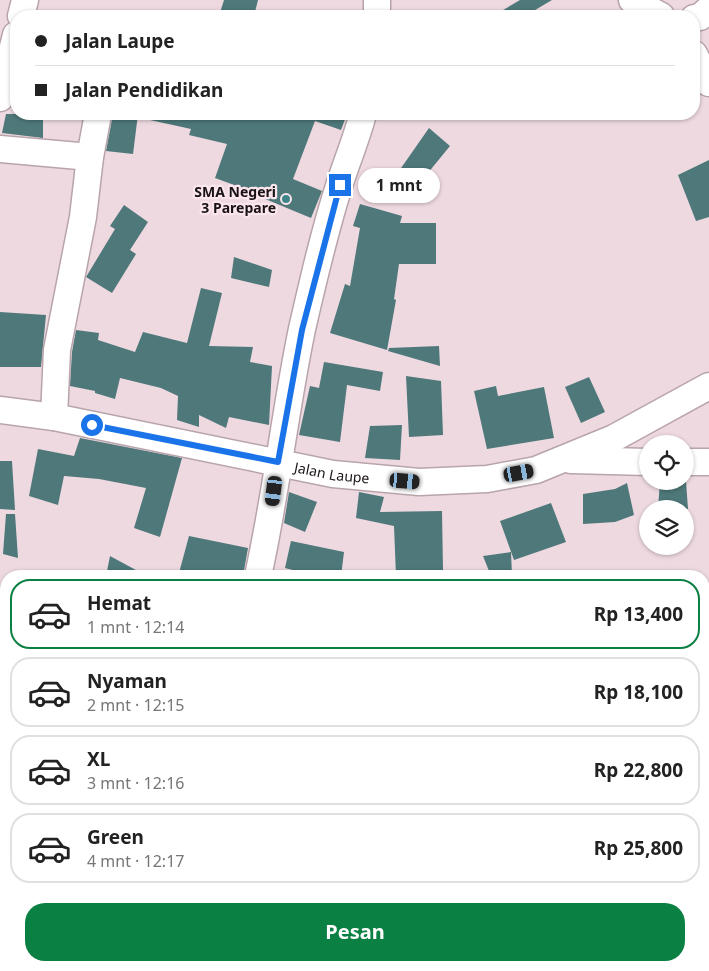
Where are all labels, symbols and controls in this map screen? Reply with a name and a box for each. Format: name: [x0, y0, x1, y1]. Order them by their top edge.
text: Jalan Laupe: [65, 28, 175, 54]
text: Jalan Pendidikan: [65, 77, 223, 103]
callout: 1 mnt: [358, 168, 440, 202]
route end: [329, 174, 351, 196]
text: 1 mnt: [376, 174, 422, 196]
place label: SMA Negeri 3 Parepare: [194, 182, 276, 217]
marker: SMA Negeri 3 Parepare: [280, 193, 292, 205]
route start: [81, 414, 103, 436]
map controls: [639, 435, 694, 555]
button: locate: [639, 435, 694, 490]
street label: Jalan Laupe: [291, 456, 371, 487]
car: [502, 463, 535, 483]
car: [389, 472, 420, 490]
car: [264, 475, 283, 507]
button: layers: [639, 500, 694, 555]
text: Hemat: [87, 590, 151, 616]
icon: car: [27, 592, 72, 637]
text: Rp 13,400: [594, 601, 683, 627]
text: 1 mnt · 12:14: [87, 616, 184, 638]
text: Nyaman: [87, 668, 167, 694]
icon: car: [27, 670, 72, 715]
text: Rp 18,100: [594, 679, 683, 705]
text: 2 mnt · 12:15: [87, 694, 184, 716]
text: XL: [87, 746, 110, 772]
icon: car: [27, 748, 72, 793]
text: Rp 22,800: [594, 757, 683, 783]
text: 3 mnt · 12:16: [87, 772, 184, 794]
text: Green: [87, 824, 144, 850]
icon: car: [27, 826, 72, 871]
text: Rp 25,800: [594, 835, 683, 861]
text: 4 mnt · 12:17: [87, 850, 184, 872]
button: Pesan: [25, 903, 685, 961]

